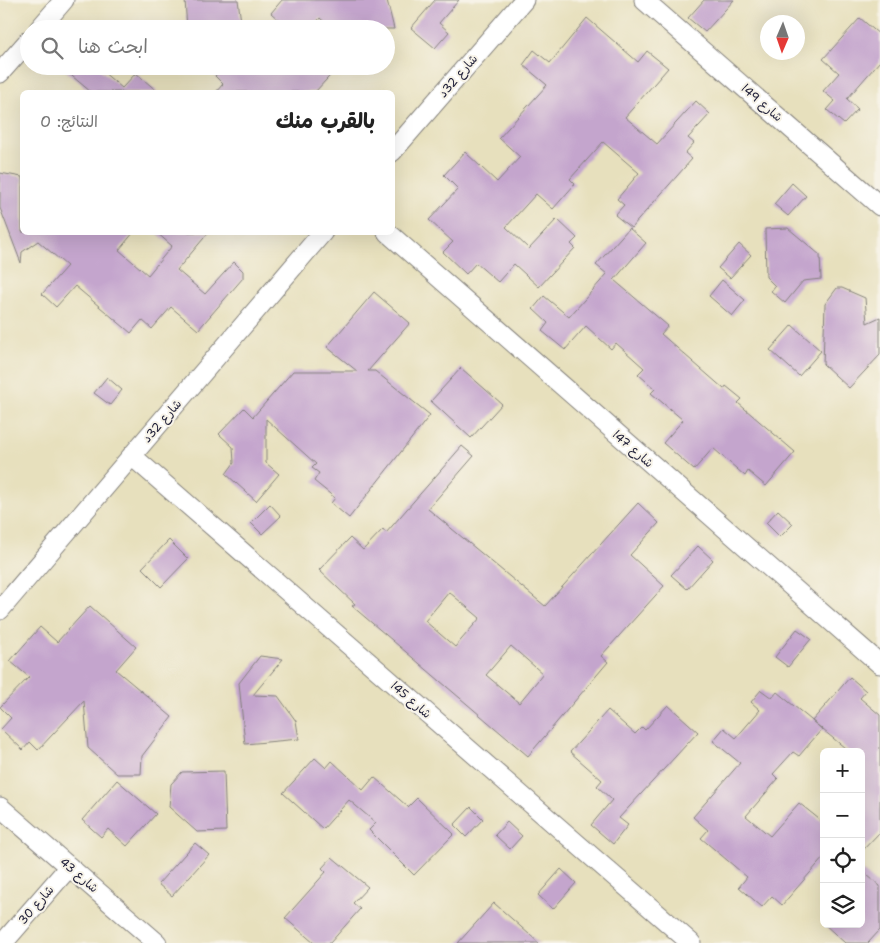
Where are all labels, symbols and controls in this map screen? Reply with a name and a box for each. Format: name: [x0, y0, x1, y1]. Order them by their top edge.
north arrow: [760, 15, 805, 60]
search box: [20, 20, 395, 75]
icon: search: [38, 34, 66, 62]
text: ابحث هنا: [78, 34, 148, 59]
street label: شارع 32د: [435, 51, 482, 101]
street label: شارع 49ا: [737, 81, 786, 126]
text: بالقرب منك: [276, 107, 375, 135]
text: النتائج: 0: [40, 111, 98, 132]
street label: شارع 32د: [139, 396, 186, 446]
street label: شارع 47ا: [609, 427, 657, 472]
street label: شارع 45ا: [387, 678, 435, 723]
map controls: [820, 748, 865, 928]
button: +: [820, 748, 865, 793]
button: −: [820, 793, 865, 838]
button: locate: [820, 838, 865, 883]
street label: شارع 43: [56, 854, 102, 897]
street label: شارع 30: [15, 882, 58, 929]
button: layers: [820, 883, 865, 928]

